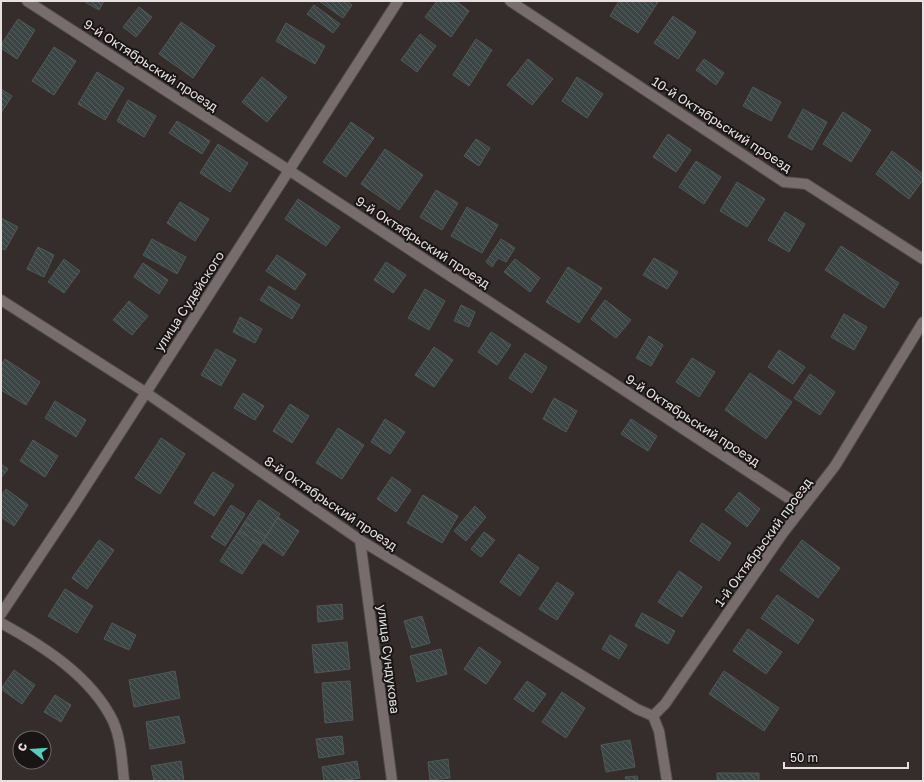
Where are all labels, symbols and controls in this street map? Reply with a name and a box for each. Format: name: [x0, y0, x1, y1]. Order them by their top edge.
street label: 9-й Октябрьский проезд: [81, 16, 221, 115]
street label: 10-й Октябрьский проезд: [649, 73, 795, 175]
street label: 9-й Октябрьский проезд: [353, 193, 493, 292]
street label: улица Судейского: [151, 248, 227, 354]
street label: 9-й Октябрьский проезд: [623, 371, 763, 470]
street label: 8-й Октябрьский проезд: [261, 452, 401, 554]
street label: 1-й Октябрьский проезд: [711, 474, 815, 610]
street label: улица Сундукова: [374, 603, 404, 715]
north arrow: [12, 730, 52, 770]
text: С: [15, 741, 29, 753]
scale bar: [784, 744, 908, 770]
text: 50 m: [790, 750, 818, 765]

